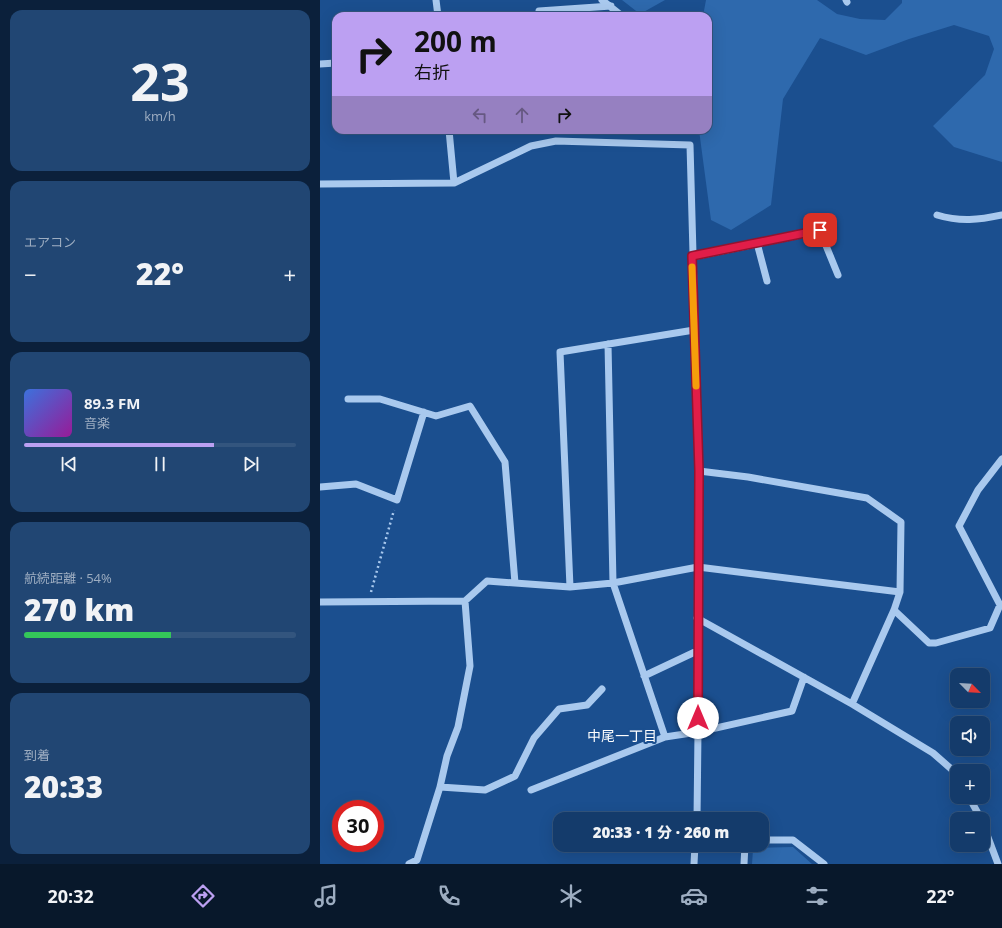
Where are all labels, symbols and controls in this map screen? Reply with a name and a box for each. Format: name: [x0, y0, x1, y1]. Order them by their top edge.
text: 200 m: [414, 22, 497, 60]
icon: right: [348, 28, 400, 80]
text: 23: [130, 45, 190, 116]
text: 右折: [414, 60, 450, 84]
icon: left: [469, 104, 491, 126]
icon: ahead: [511, 104, 533, 126]
icon: right: [553, 104, 575, 126]
text: km/h: [144, 107, 176, 125]
pin: [803, 213, 837, 247]
icon: arrive: [809, 219, 831, 241]
text: エアコン: [24, 233, 76, 251]
text: 22°: [136, 253, 184, 294]
text: −: [24, 259, 37, 289]
text: +: [283, 259, 296, 289]
text: 89.3 FM: [84, 393, 140, 413]
text: 音楽: [84, 414, 110, 432]
icon: previous: [58, 453, 80, 475]
icon: pause: [149, 453, 171, 475]
icon: next: [240, 453, 262, 475]
text: 航続距離 · 54%: [24, 569, 112, 587]
text: 270 km: [24, 589, 134, 630]
north arrow: [950, 668, 990, 708]
map controls: [950, 668, 990, 852]
position arrow: [677, 697, 719, 739]
button: sound: [950, 716, 990, 756]
district label: 中尾一丁目: [587, 726, 657, 745]
text: 到着: [24, 746, 50, 764]
button: +: [950, 764, 990, 804]
text: 20:33: [24, 766, 103, 807]
speed limit sign: 30: [332, 800, 384, 852]
button: −: [950, 812, 990, 852]
text: 20:33 · 1 分 · 260 m: [593, 822, 729, 842]
icon: directions: [189, 882, 217, 910]
icon: music: [312, 882, 340, 910]
icon: phone: [435, 882, 463, 910]
icon: climate: [557, 882, 585, 910]
icon: car: [680, 882, 708, 910]
icon: filters: [803, 882, 831, 910]
text: 20:32: [47, 884, 94, 908]
text: 22°: [926, 884, 955, 908]

